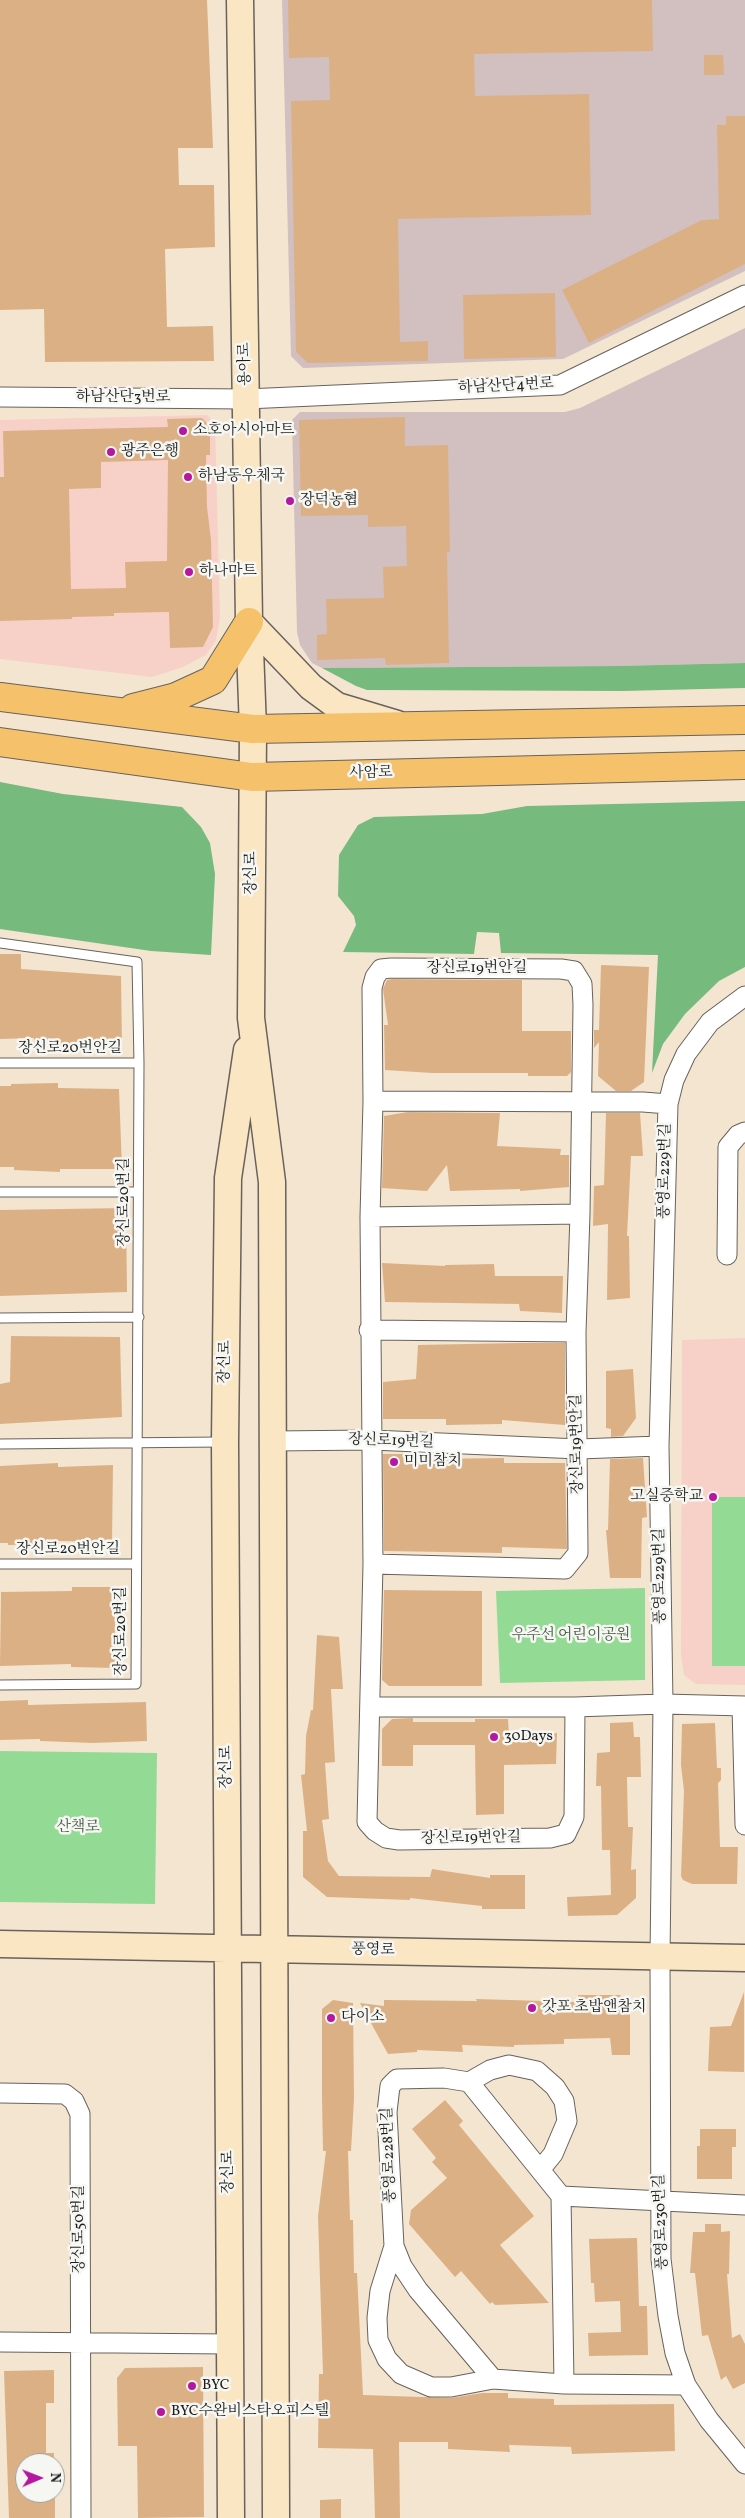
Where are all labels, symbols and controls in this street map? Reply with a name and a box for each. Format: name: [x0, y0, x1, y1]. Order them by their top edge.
street label: 용아로: [237, 342, 255, 386]
street label: 하남산단4번로: [458, 376, 554, 398]
street label: 하남산단3번로: [76, 389, 170, 407]
place label: 소호아시아마트: [193, 422, 294, 440]
marker: 소호아시아마트: [177, 425, 189, 437]
place label: 광주은행: [121, 443, 179, 461]
marker: 광주은행: [105, 446, 117, 458]
place label: 하남동우체국: [198, 468, 285, 486]
marker: 하남동우체국: [182, 471, 194, 483]
place label: 장덕농협: [300, 492, 358, 510]
marker: 장덕농협: [284, 495, 296, 507]
place label: 하나마트: [199, 563, 257, 581]
marker: 하나마트: [183, 566, 195, 578]
street label: 사암로: [349, 765, 393, 783]
street label: 장신로: [243, 851, 261, 895]
street label: 장신로19번안길: [427, 960, 527, 978]
street label: 장신로20번안길: [18, 1040, 122, 1058]
street label: 풍영로229번길: [656, 1123, 676, 1219]
street label: 장신로20번길: [116, 1157, 134, 1247]
street label: 장신로: [217, 1340, 235, 1384]
street label: 장신로19번안길: [568, 1394, 588, 1494]
street label: 장신로19번길: [348, 1432, 434, 1452]
place label: 미미참치: [404, 1453, 462, 1471]
marker: 미미참치: [388, 1456, 400, 1468]
place label: 고실중학교: [631, 1488, 703, 1506]
marker: 고실중학교: [707, 1491, 719, 1503]
street label: 풍영로229번길: [651, 1528, 671, 1624]
street label: 장신로20번안길: [16, 1541, 120, 1559]
street label: 장신로20번길: [113, 1586, 131, 1676]
park label: 우주선 어린이공원: [512, 1627, 630, 1645]
place label: 30Days: [504, 1728, 553, 1746]
marker: 30Days: [488, 1731, 500, 1743]
street label: 장신로: [218, 1745, 236, 1789]
park label: 산책로: [56, 1819, 100, 1837]
street label: 장신로19번안길: [421, 1829, 521, 1849]
street label: 풍영로: [351, 1942, 395, 1960]
place label: 갓포 초밥앤참치: [542, 1999, 646, 2017]
marker: 갓포 초밥앤참치: [526, 2002, 538, 2014]
place label: 다이소: [341, 2009, 384, 2027]
marker: 다이소: [325, 2012, 337, 2024]
street label: 풍영로228번길: [379, 2107, 401, 2203]
street label: 장신로: [220, 2150, 238, 2194]
street label: 풍영로230번길: [651, 2173, 673, 2271]
street label: 장신로50번길: [71, 2185, 89, 2273]
place label: BYC: [202, 2377, 230, 2395]
marker: BYC: [186, 2380, 198, 2392]
place label: BYC수완비스타오피스텔: [171, 2403, 329, 2421]
marker: BYC수완비스타오피스텔: [155, 2406, 167, 2418]
north arrow: [15, 2453, 65, 2503]
text: N: [45, 2472, 64, 2483]

